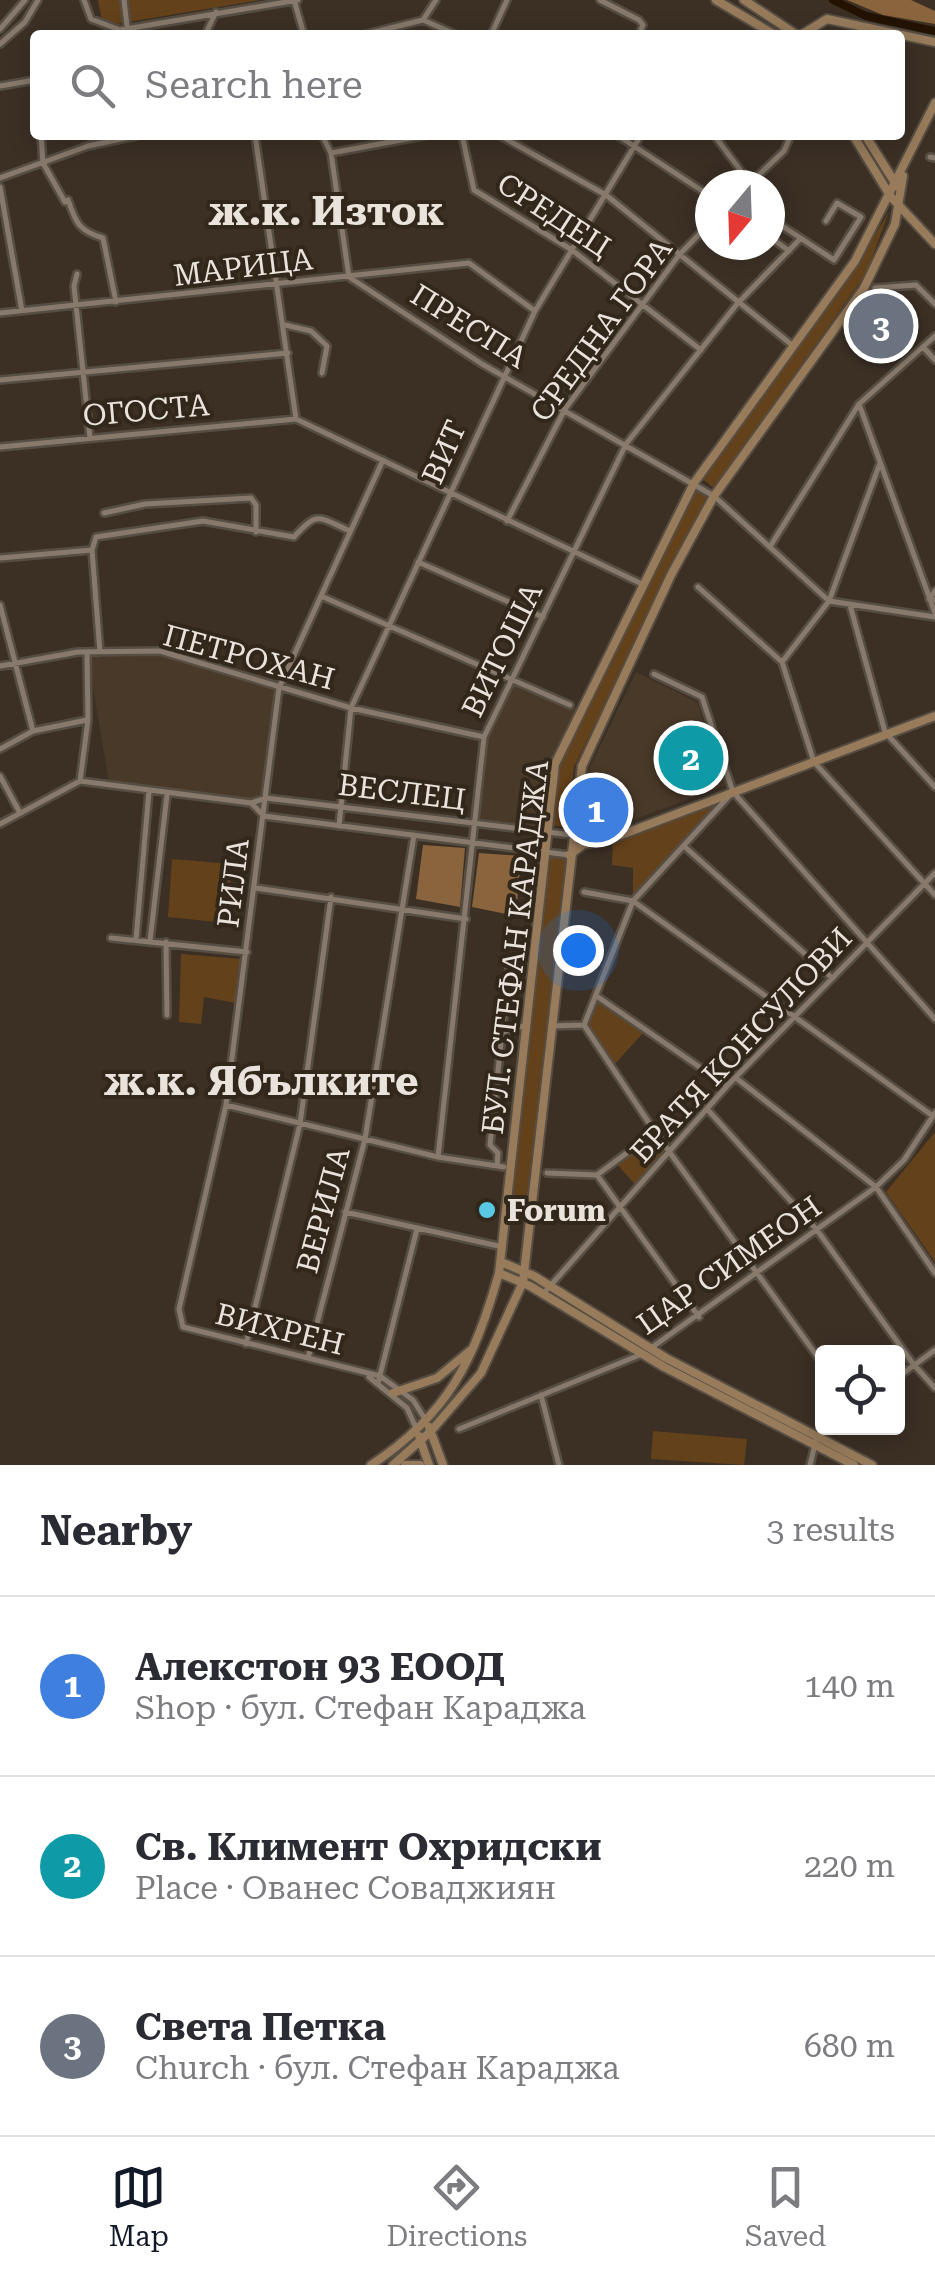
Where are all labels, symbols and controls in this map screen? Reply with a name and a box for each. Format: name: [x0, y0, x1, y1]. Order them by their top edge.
search box: [30, 30, 905, 140]
icon: search: [65, 58, 120, 113]
text: Search here: [145, 63, 363, 107]
street label: СРЕДЕЦ: [491, 166, 617, 264]
north arrow: [695, 170, 785, 260]
district label: ж.к. Изток: [208, 188, 444, 235]
street label: СРЕДНА ГОРА: [523, 232, 679, 428]
street label: МАРИЦА: [171, 241, 315, 293]
street label: ПРЕСПА: [405, 277, 533, 375]
pin: 3: [848, 288, 914, 364]
street label: ОГОСТА: [81, 387, 211, 433]
street label: ВИТ: [415, 415, 473, 489]
street label: ВИТОША: [455, 577, 549, 723]
street label: ПЕТРОХАН: [160, 617, 338, 697]
pin: 2: [658, 720, 724, 796]
street label: БУЛ. СТЕФАН КАРАДЖА: [475, 758, 555, 1136]
street label: ВЕСЛЕЦ: [336, 767, 468, 817]
pin: 1: [564, 772, 628, 848]
street label: РИЛА: [210, 836, 256, 930]
street label: БРАТЯ КОНСУЛОВИ: [623, 921, 859, 1169]
your location: [553, 925, 604, 976]
district label: ж.к. Ябълките: [104, 1058, 418, 1105]
street label: ВЕРИЛА: [289, 1143, 357, 1277]
street label: ЦАР СИМЕОН: [630, 1189, 828, 1341]
place label: Forum: [507, 1193, 606, 1228]
marker: Forum: [476, 1199, 498, 1221]
street label: ВИХРЕН: [212, 1296, 348, 1362]
map controls: [815, 1345, 905, 1435]
button: locate: [815, 1345, 905, 1435]
text: Nearby: [40, 1506, 192, 1555]
text: 3 results: [767, 1511, 895, 1549]
text: Алекстон 93 ЕООД: [135, 1645, 505, 1689]
text: 1: [64, 1667, 81, 1705]
text: 140 m: [804, 1667, 895, 1705]
text: Shop · бул. Стефан Караджа: [135, 1689, 586, 1727]
text: Св. Климент Охридски: [135, 1825, 602, 1869]
text: 2: [64, 1847, 81, 1885]
text: 220 m: [804, 1847, 895, 1885]
text: Place · Ованес Соваджиян: [135, 1869, 556, 1907]
text: Света Петка: [135, 2005, 386, 2049]
text: 3: [64, 2027, 81, 2065]
text: 680 m: [804, 2027, 895, 2065]
text: Church · бул. Стефан Караджа: [135, 2049, 620, 2087]
tab: Map: [109, 2160, 169, 2253]
tab: Directions: [386, 2160, 527, 2253]
tab: Saved: [745, 2160, 826, 2253]

